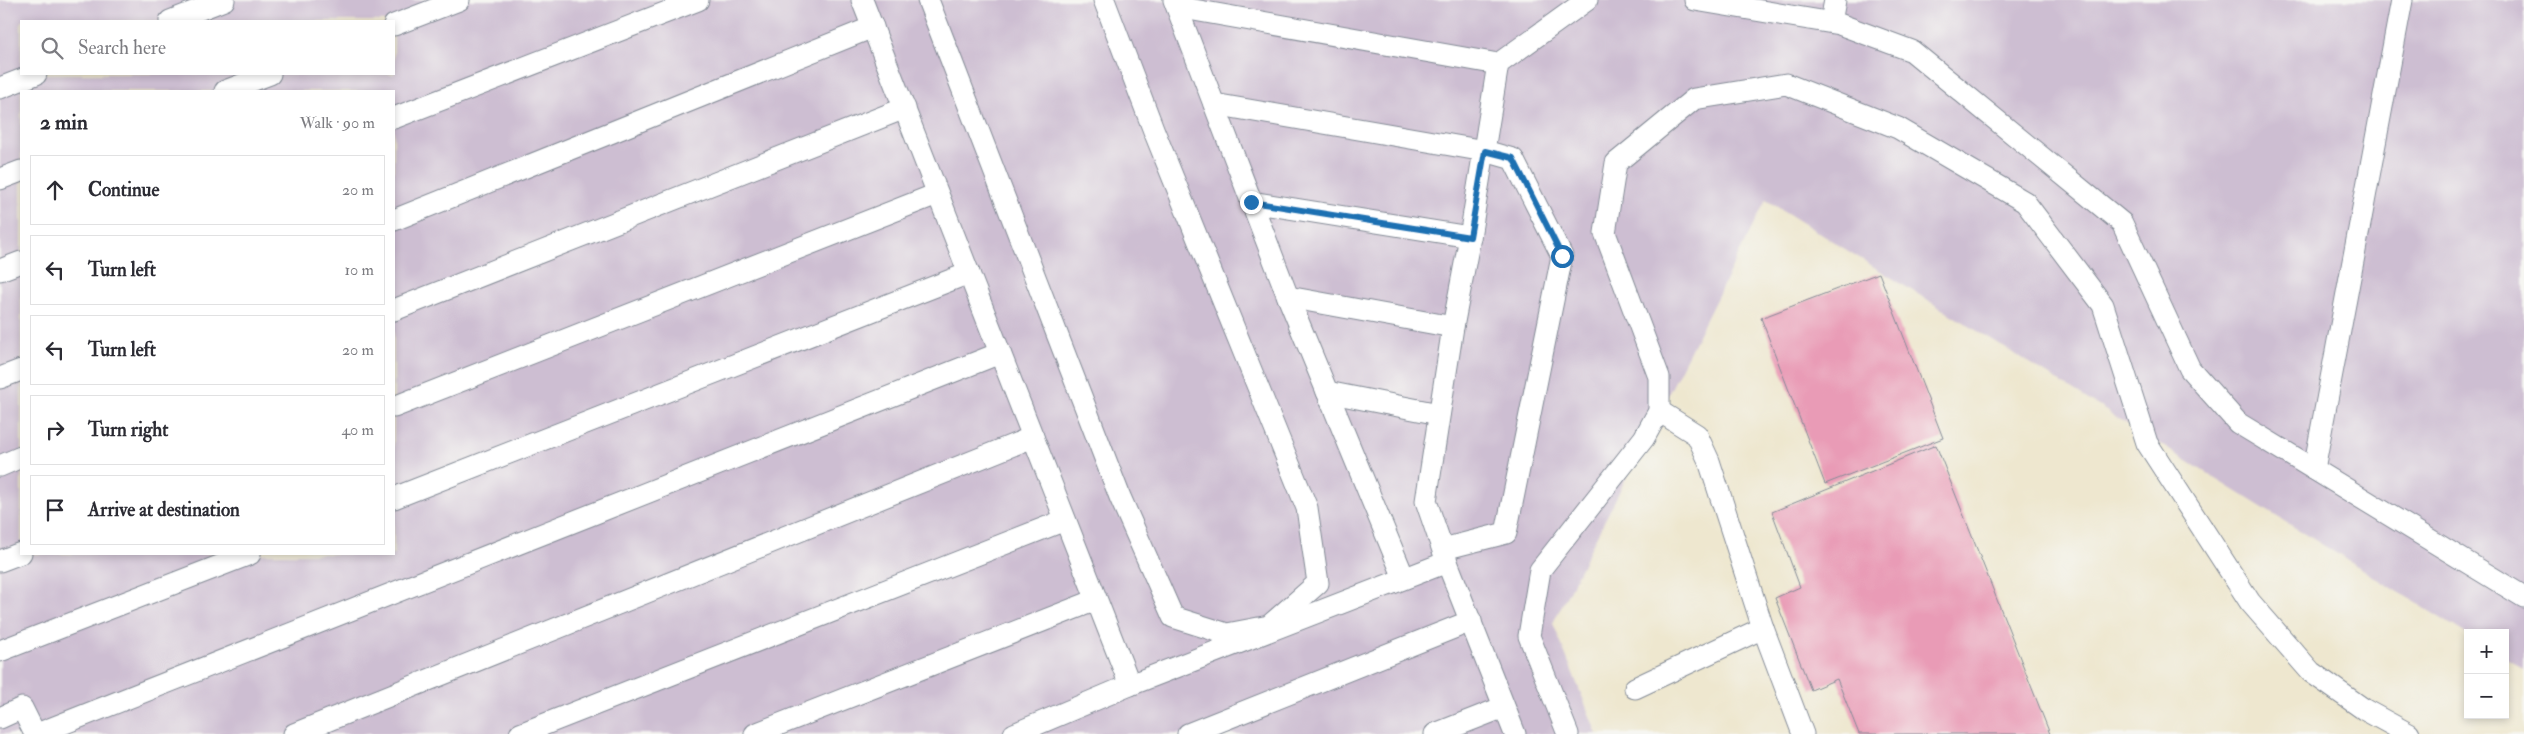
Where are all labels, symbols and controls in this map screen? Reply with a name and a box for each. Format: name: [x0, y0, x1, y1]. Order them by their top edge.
search box: [20, 20, 395, 75]
icon: search: [38, 34, 66, 62]
text: Search here: [78, 36, 166, 60]
text: 2 min: [40, 109, 88, 136]
text: Walk · 90 m: [300, 113, 375, 133]
icon: ahead: [41, 176, 69, 204]
text: Continue: [88, 178, 159, 202]
text: 20 m: [342, 180, 374, 200]
route end: [1240, 191, 1263, 214]
route start: [1551, 245, 1574, 268]
icon: left: [41, 256, 69, 284]
text: Turn left: [88, 258, 156, 282]
text: 10 m: [344, 260, 374, 280]
icon: left: [41, 336, 69, 364]
text: Turn left: [88, 338, 156, 362]
text: 20 m: [342, 340, 374, 360]
icon: right: [41, 416, 69, 444]
text: Turn right: [88, 418, 168, 442]
text: 40 m: [341, 420, 374, 440]
icon: arrive: [41, 496, 69, 524]
text: Arrive at destination: [88, 498, 240, 522]
map controls: [2464, 629, 2509, 719]
button: +: [2464, 629, 2509, 674]
button: −: [2464, 674, 2509, 719]

